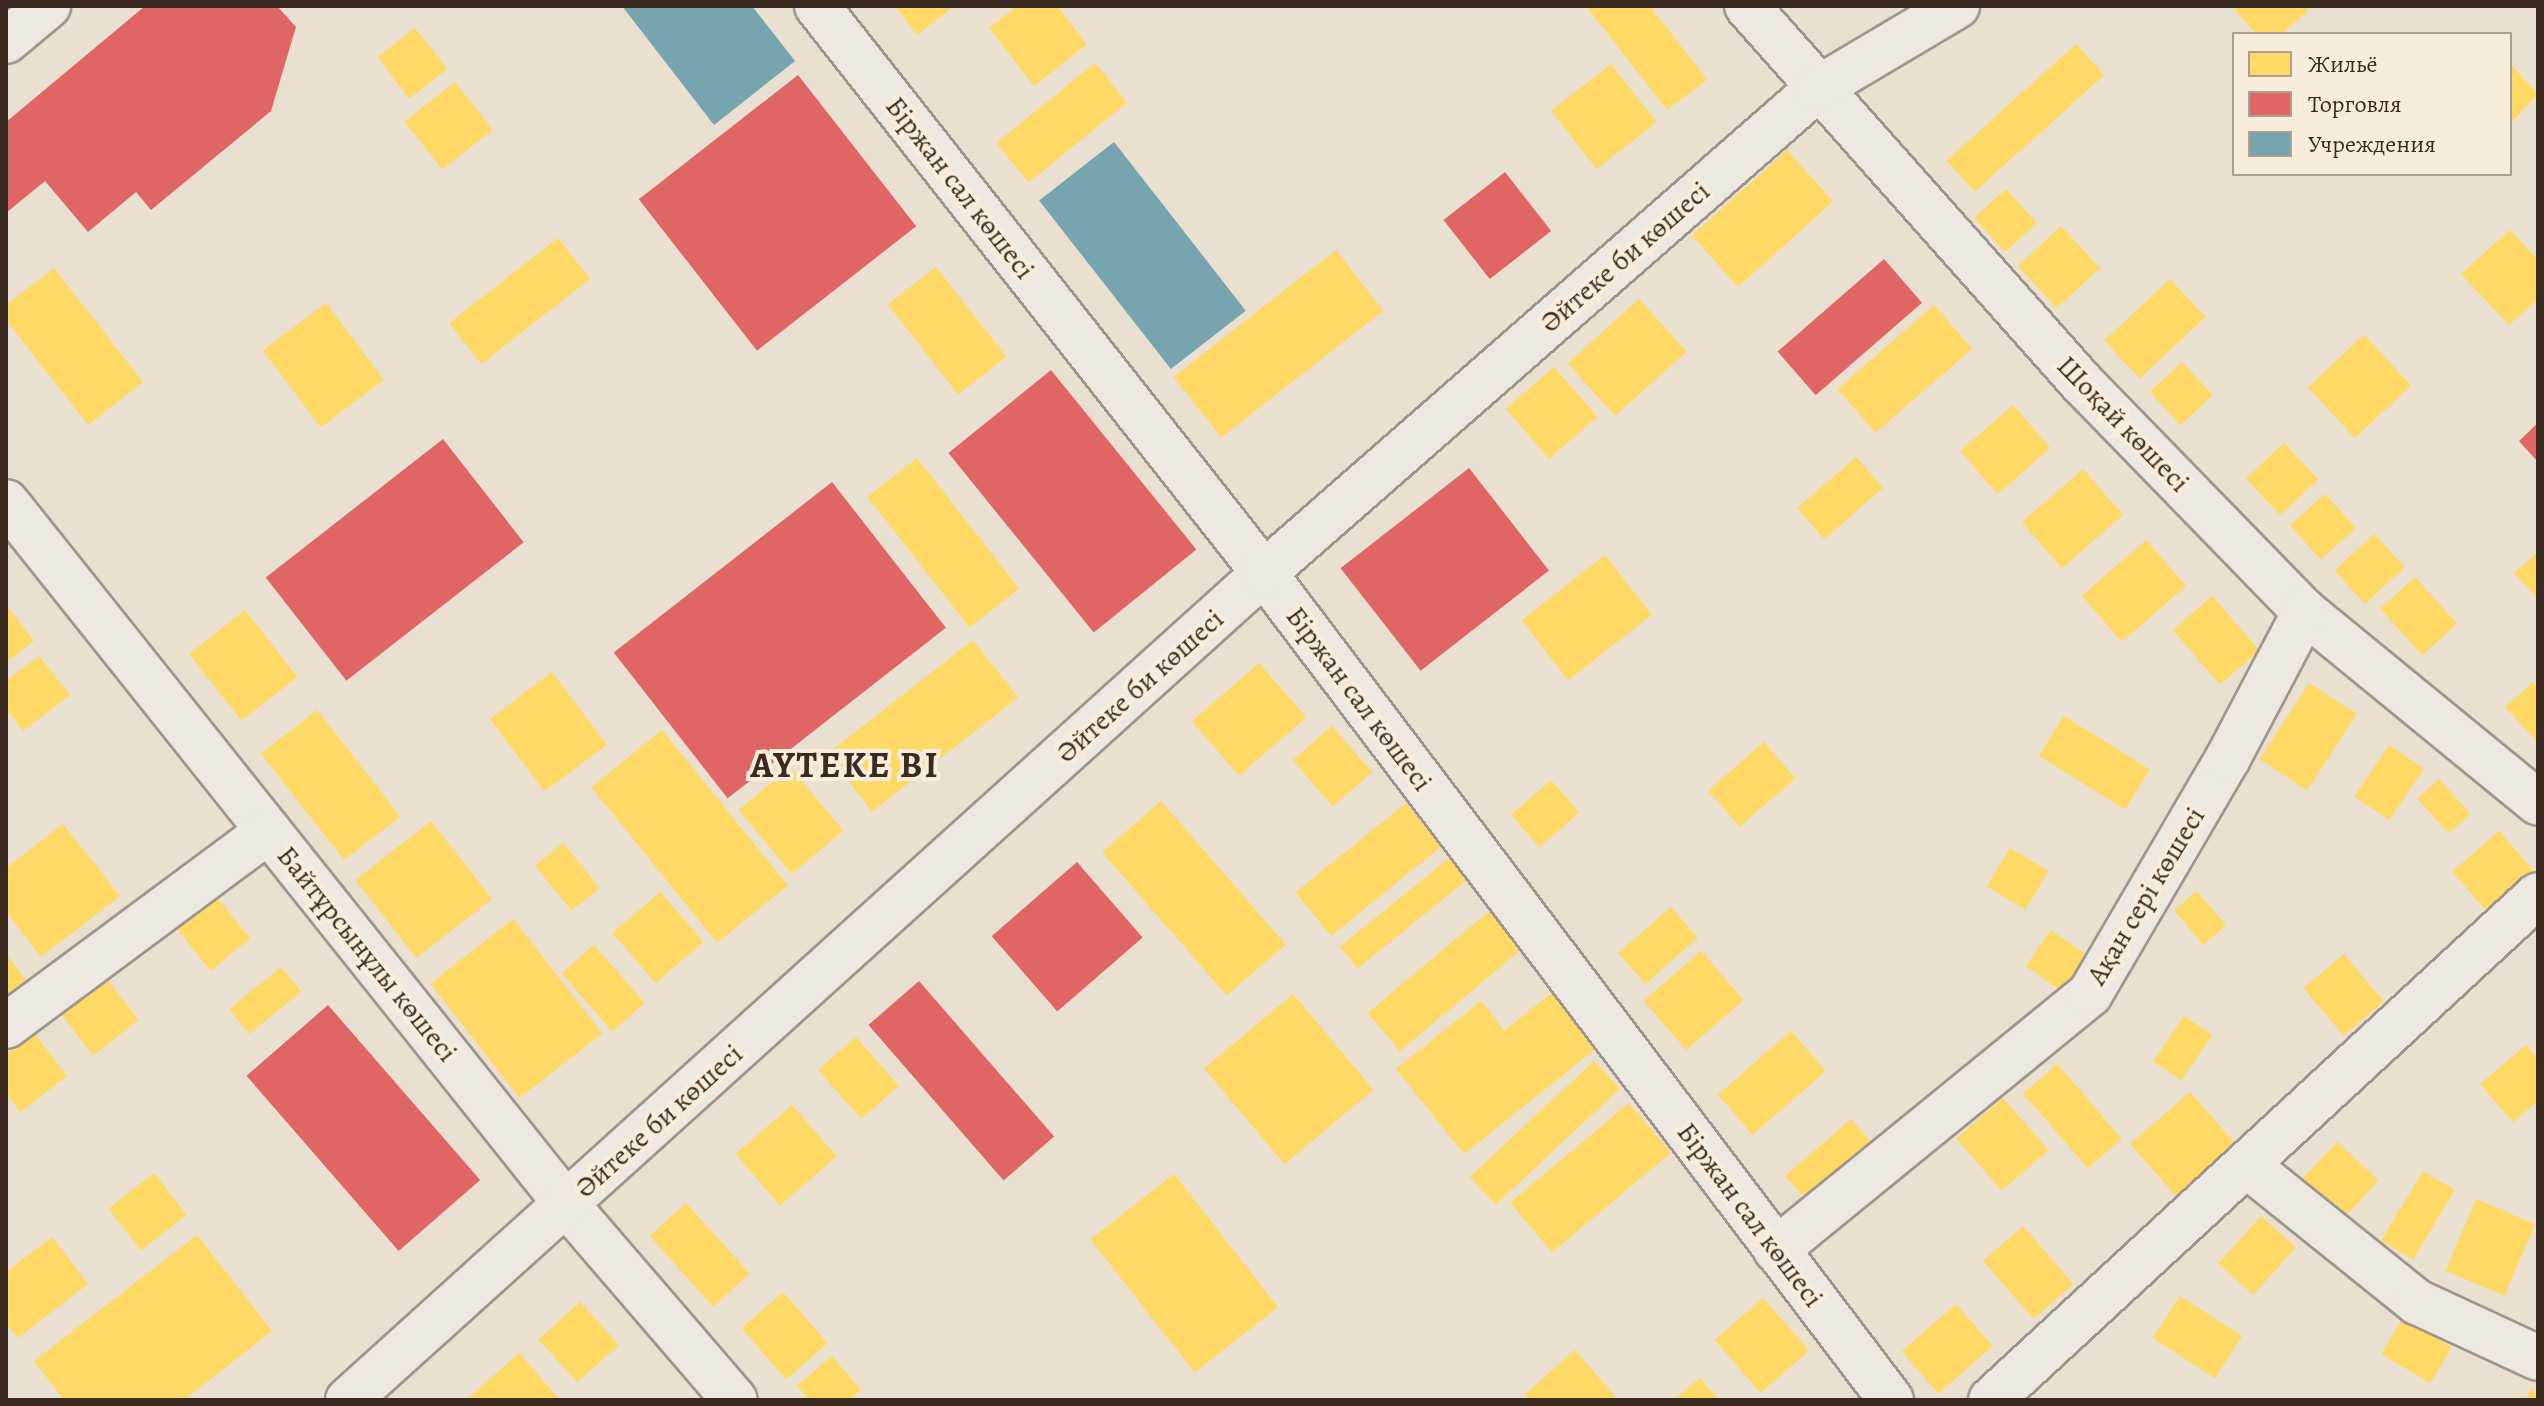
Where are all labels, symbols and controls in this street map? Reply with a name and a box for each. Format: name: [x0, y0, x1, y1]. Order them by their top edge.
legend: [2232, 32, 2512, 176]
text: Жильё: [2308, 48, 2377, 80]
text: Торговля: [2308, 88, 2402, 120]
street label: Біржан сал көшесі: [878, 90, 1042, 286]
text: Учреждения: [2308, 128, 2436, 160]
street label: Әйтеке би көшесі: [1533, 174, 1717, 340]
street label: Шоқай көшесі: [2050, 349, 2196, 499]
street label: Біржан сал көшесі: [1279, 600, 1439, 798]
street label: Әйтеке би көшесі: [1050, 602, 1230, 770]
district label: AYTEKE BI: [750, 743, 940, 787]
street label: Ақан сері көшесі: [2080, 801, 2212, 991]
street label: Байтұрсынұлы көшесі: [270, 839, 464, 1069]
street label: Әйтеке би көшесі: [569, 1037, 749, 1205]
street label: Біржан сал көшесі: [1670, 1116, 1830, 1314]

